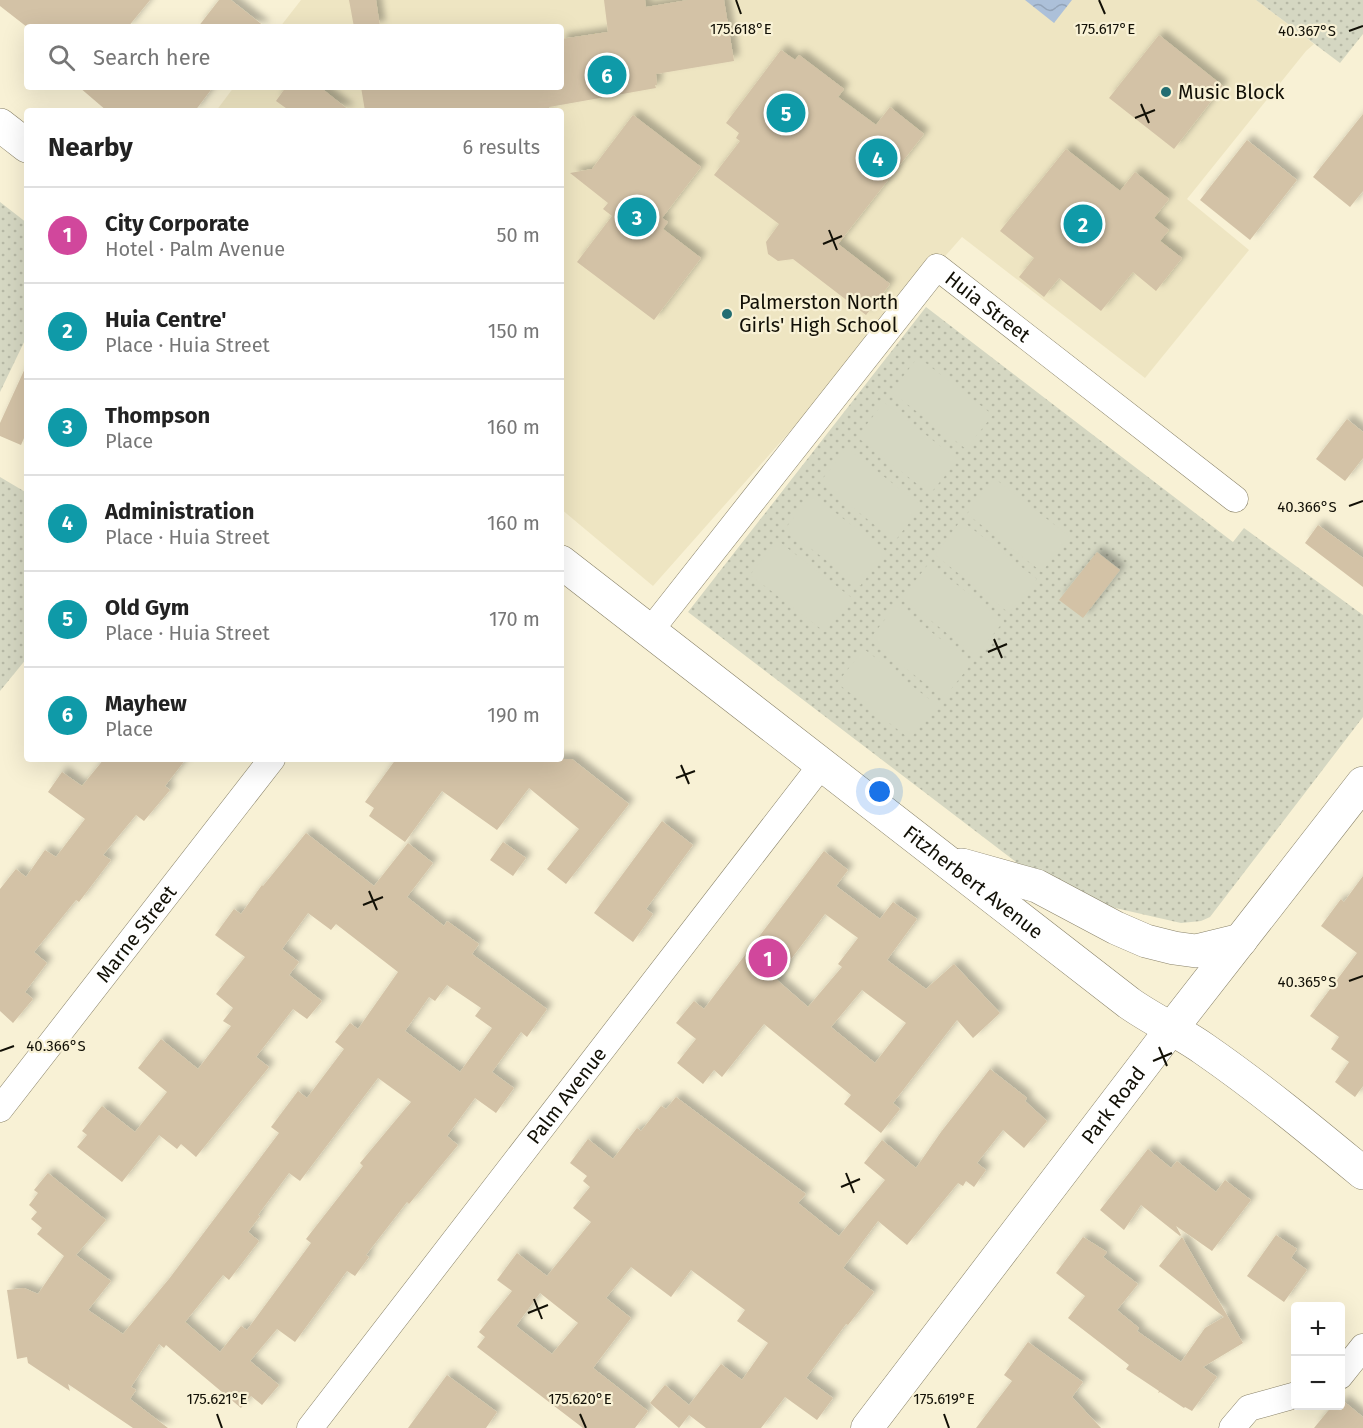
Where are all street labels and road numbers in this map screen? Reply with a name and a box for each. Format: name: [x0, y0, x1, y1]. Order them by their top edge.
street label: Huia Street: [940, 266, 1036, 348]
street label: Fitzherbert Avenue: [899, 820, 1048, 944]
street label: Marne Street: [91, 880, 182, 987]
street label: Palm Avenue: [522, 1042, 611, 1149]
street label: Park Road: [1076, 1062, 1150, 1149]

